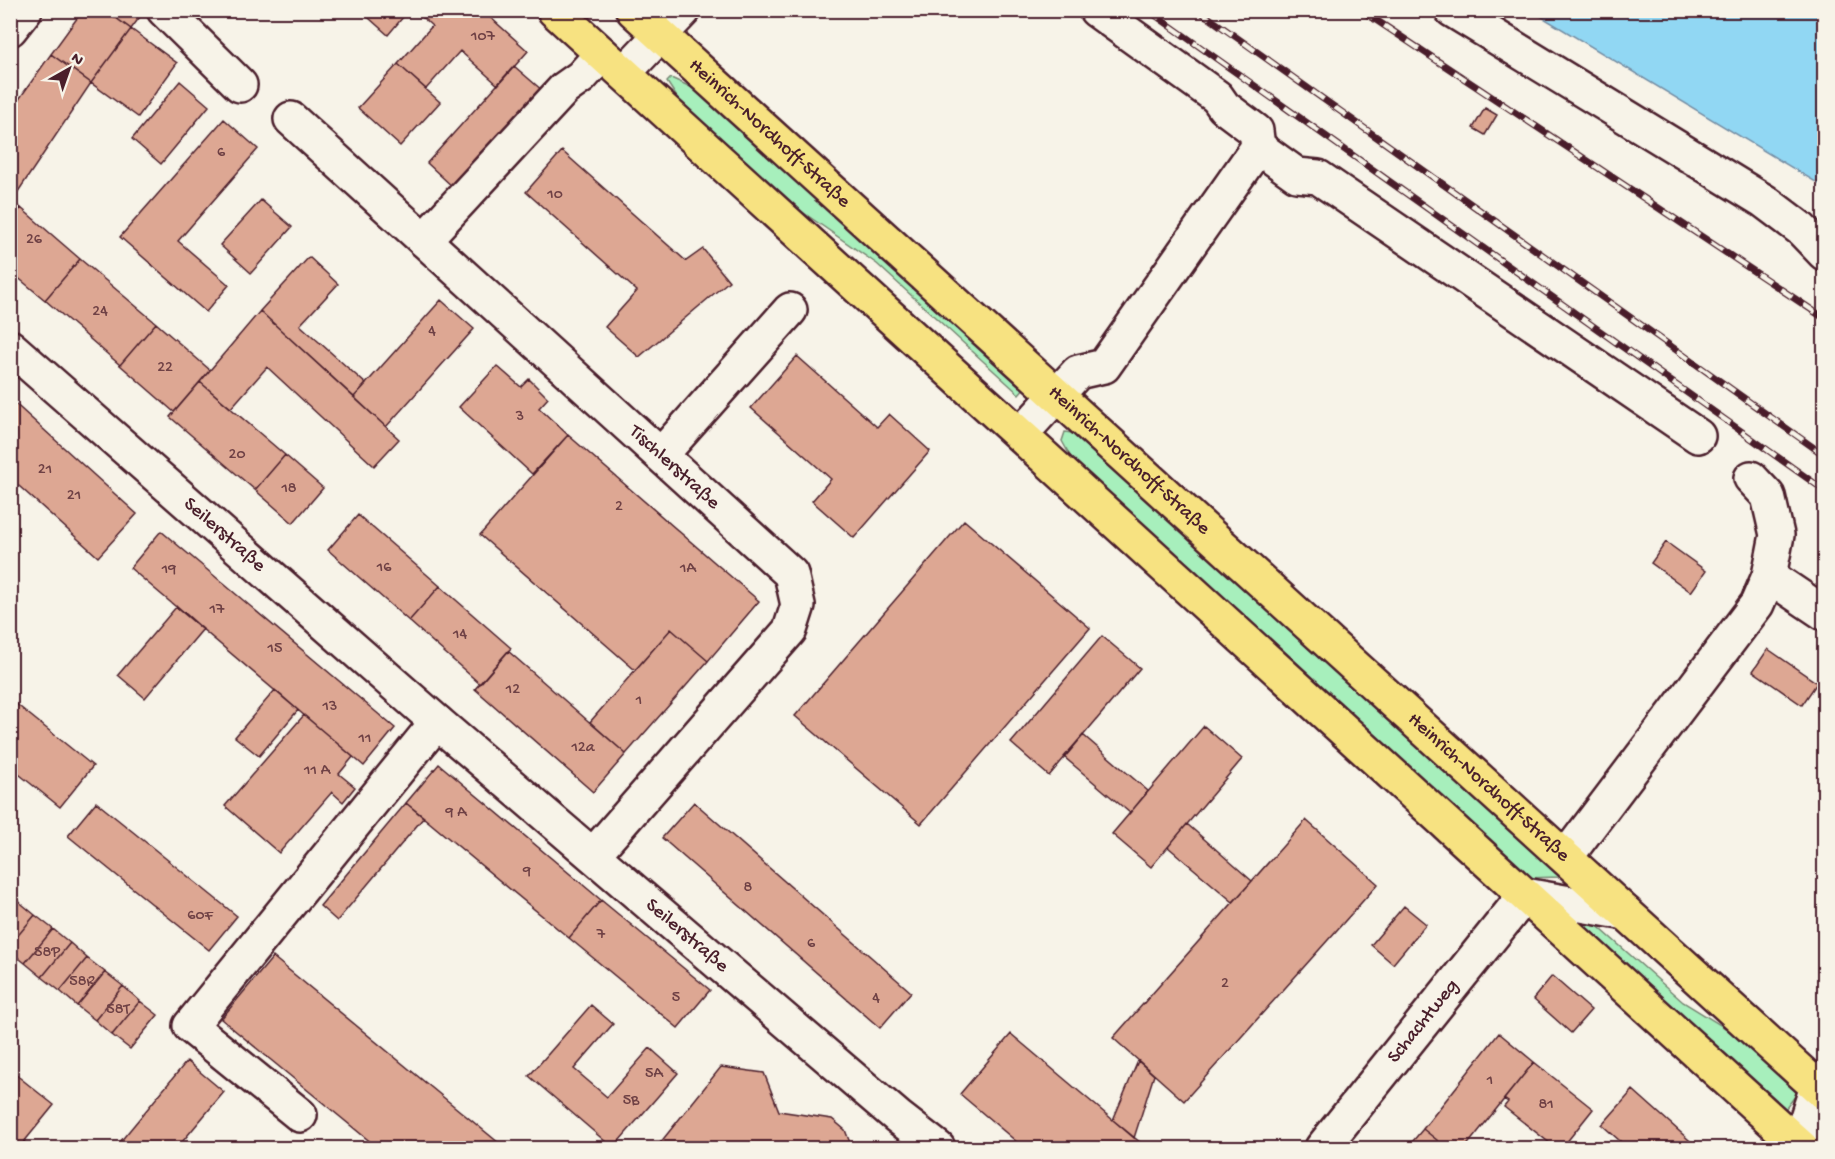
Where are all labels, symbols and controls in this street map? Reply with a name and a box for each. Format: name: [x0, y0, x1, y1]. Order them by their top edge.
house number: 107: [470, 28, 496, 47]
north arrow: [39, 39, 99, 99]
text: N: [66, 50, 87, 71]
street label: Heinrich-Nordhoff-Straße: [683, 54, 855, 214]
house number: 6: [217, 144, 226, 163]
house number: 10: [546, 186, 563, 205]
house number: 26: [26, 231, 43, 250]
house number: 24: [92, 303, 108, 322]
house number: 4: [428, 323, 436, 342]
house number: 22: [157, 359, 173, 378]
street label: Heinrich-Nordhoff-Straße: [1043, 381, 1215, 541]
house number: 3: [515, 408, 524, 427]
street label: Tischlerstraße: [623, 420, 725, 515]
house number: 20: [229, 446, 245, 465]
house number: 21: [38, 461, 52, 480]
house number: 18: [280, 480, 297, 499]
house number: 21: [67, 487, 81, 506]
street label: Seilerstraße: [178, 493, 271, 578]
house number: 2: [615, 498, 623, 517]
house number: 16: [376, 559, 392, 578]
house number: 1A: [679, 560, 698, 579]
house number: 19: [161, 561, 176, 580]
house number: 17: [209, 601, 225, 620]
house number: 14: [452, 626, 467, 645]
house number: 15: [267, 640, 282, 659]
house number: 12: [505, 681, 520, 700]
house number: 1: [635, 692, 642, 711]
house number: 13: [322, 698, 337, 717]
street label: Heinrich-Nordhoff-Straße: [1402, 708, 1575, 868]
house number: 11: [358, 730, 371, 749]
house number: 12a: [570, 739, 596, 758]
house number: 11 A: [303, 762, 332, 781]
house number: 9 A: [444, 804, 468, 823]
house number: 9: [522, 863, 531, 882]
house number: 8: [744, 879, 753, 898]
street label: Seilerstraße: [640, 894, 733, 978]
house number: 60F: [187, 907, 214, 926]
house number: 7: [596, 926, 606, 945]
house number: 6: [807, 935, 816, 954]
house number: 58P: [34, 944, 60, 963]
house number: 58R: [69, 973, 95, 992]
house number: 2: [1221, 975, 1229, 994]
street label: Schachtweg: [1383, 975, 1464, 1068]
house number: 5: [672, 989, 680, 1008]
house number: 4: [872, 990, 880, 1009]
house number: 58T: [106, 1001, 131, 1020]
house number: 5A: [645, 1065, 664, 1084]
house number: 1: [1486, 1072, 1493, 1091]
house number: 5B: [623, 1092, 640, 1111]
house number: 81: [1538, 1096, 1554, 1115]

